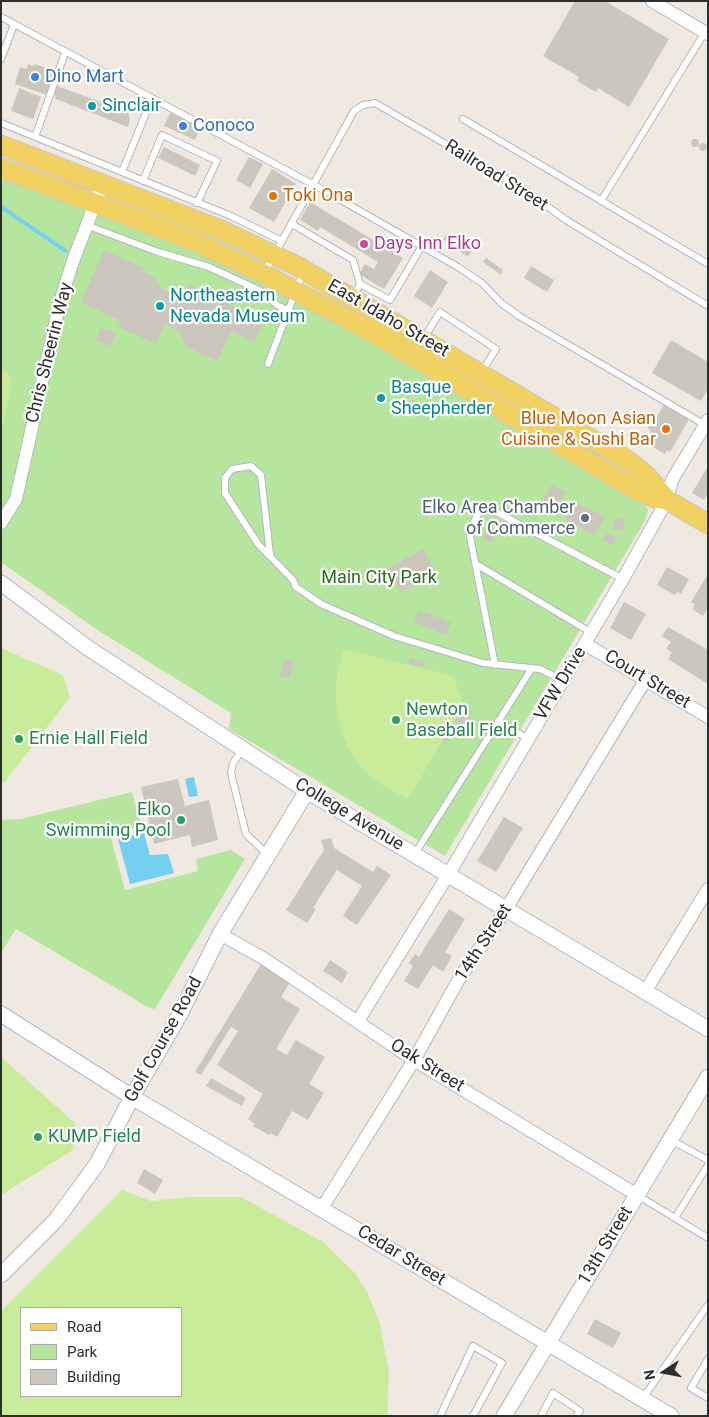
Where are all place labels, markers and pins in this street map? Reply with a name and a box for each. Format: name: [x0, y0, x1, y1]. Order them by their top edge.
place label: Dino Mart: [45, 66, 124, 88]
marker: Dino Mart: [29, 71, 41, 83]
place label: Sinclair: [102, 95, 161, 117]
marker: Sinclair: [86, 100, 98, 112]
place label: Conoco: [193, 115, 255, 137]
marker: Conoco: [177, 120, 189, 132]
place label: Toki Ona: [283, 185, 353, 207]
marker: Toki Ona: [267, 190, 279, 202]
place label: Days Inn Elko: [374, 233, 481, 255]
marker: Days Inn Elko: [358, 238, 370, 250]
place label: Northeastern Nevada Museum: [170, 285, 305, 328]
marker: Northeastern Nevada Museum: [154, 300, 166, 312]
place label: Basque Sheepherder: [391, 377, 492, 419]
marker: Basque Sheepherder: [375, 392, 387, 404]
place label: Blue Moon Asian Cuisine & Sushi Bar: [501, 408, 656, 450]
marker: Blue Moon Asian Cuisine & Sushi Bar: [660, 423, 672, 435]
place label: Elko Area Chamber of Commerce: [422, 497, 575, 540]
marker: Elko Area Chamber of Commerce: [579, 512, 591, 524]
place label: Newton Baseball Field: [406, 699, 517, 742]
marker: Newton Baseball Field: [390, 714, 402, 726]
place label: Ernie Hall Field: [29, 728, 148, 750]
marker: Ernie Hall Field: [13, 733, 25, 745]
place label: Elko Swimming Pool: [46, 799, 171, 842]
marker: Elko Swimming Pool: [175, 814, 187, 826]
place label: KUMP Field: [48, 1126, 141, 1148]
marker: KUMP Field: [32, 1131, 44, 1143]

